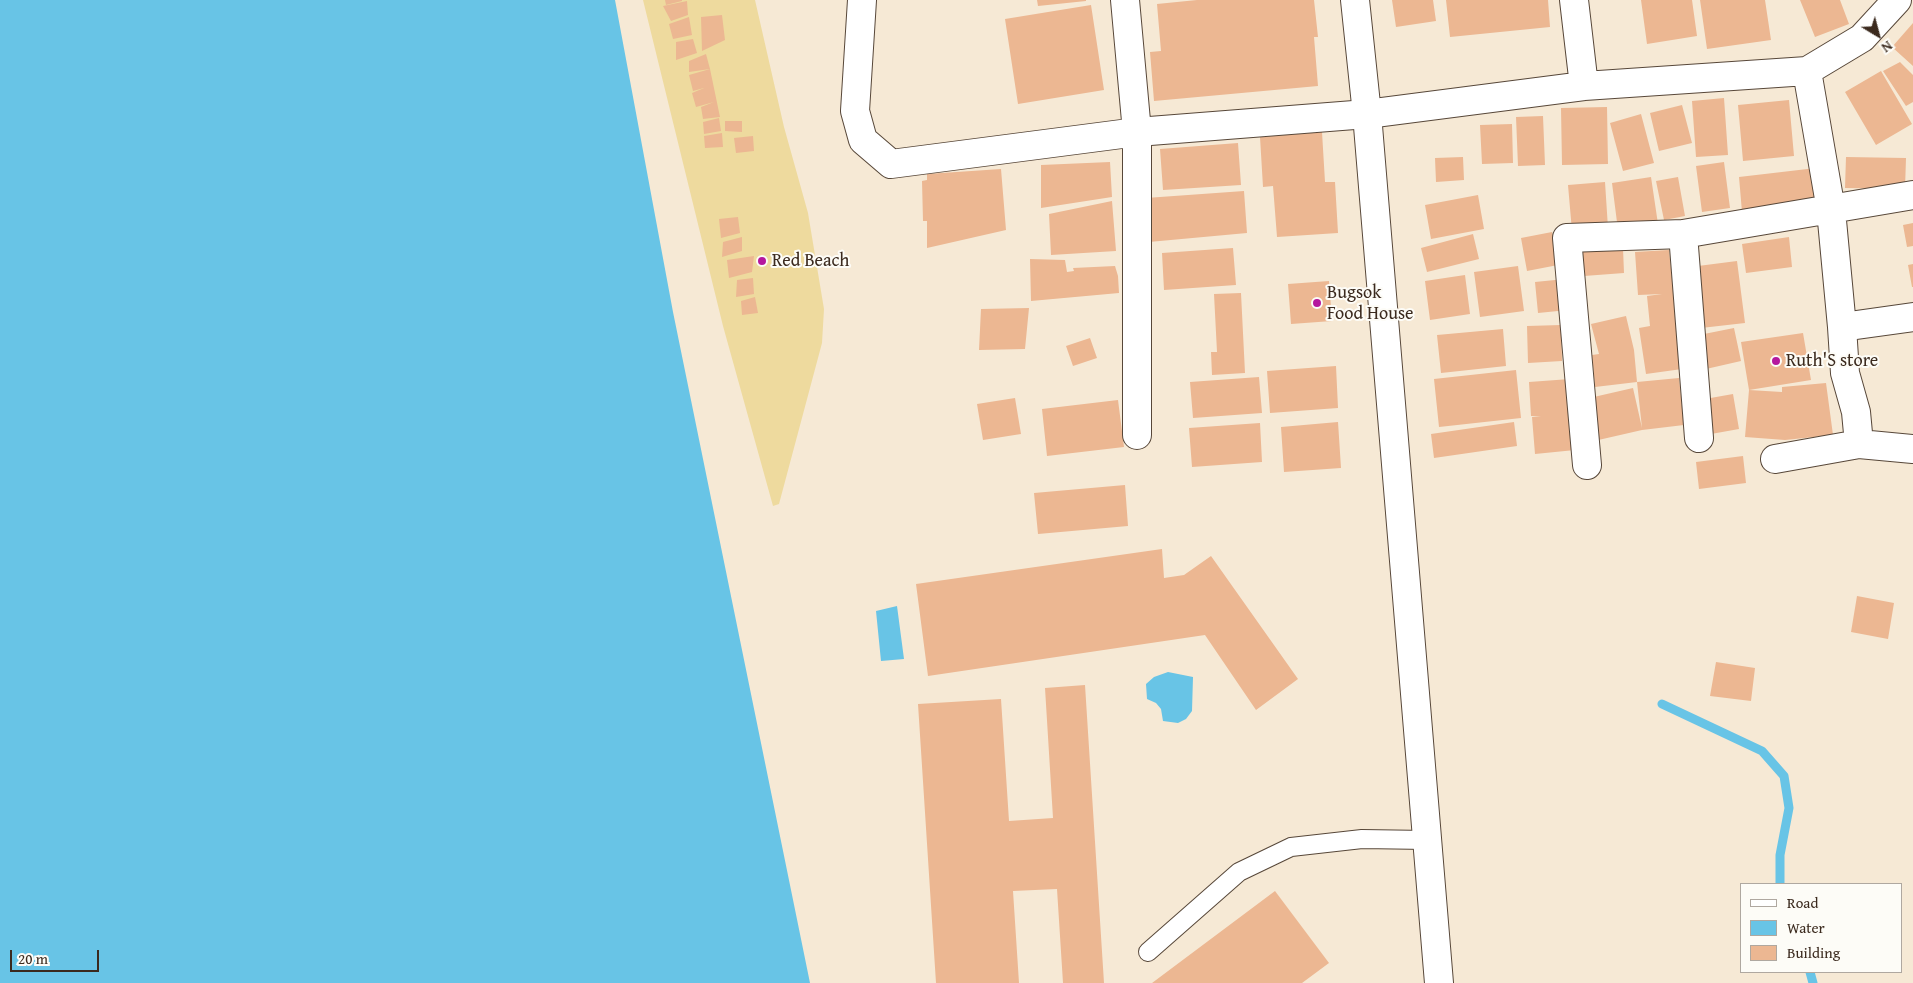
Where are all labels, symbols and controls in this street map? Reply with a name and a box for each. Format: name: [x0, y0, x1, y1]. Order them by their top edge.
north arrow: [1853, 10, 1903, 60]
text: N: [1877, 36, 1897, 58]
place label: Red Beach: [772, 250, 849, 272]
marker: Red Beach: [756, 255, 768, 267]
place label: Bugsok Food House: [1327, 282, 1413, 324]
marker: Bugsok Food House: [1311, 297, 1323, 309]
place label: Ruth'S store: [1786, 350, 1878, 372]
marker: Ruth'S store: [1770, 355, 1782, 367]
legend: [1740, 883, 1903, 973]
text: Road: [1787, 892, 1818, 913]
text: Water: [1787, 917, 1825, 938]
scale bar: [12, 940, 101, 972]
text: Building: [1787, 942, 1840, 963]
text: 20 m: [18, 948, 48, 969]

